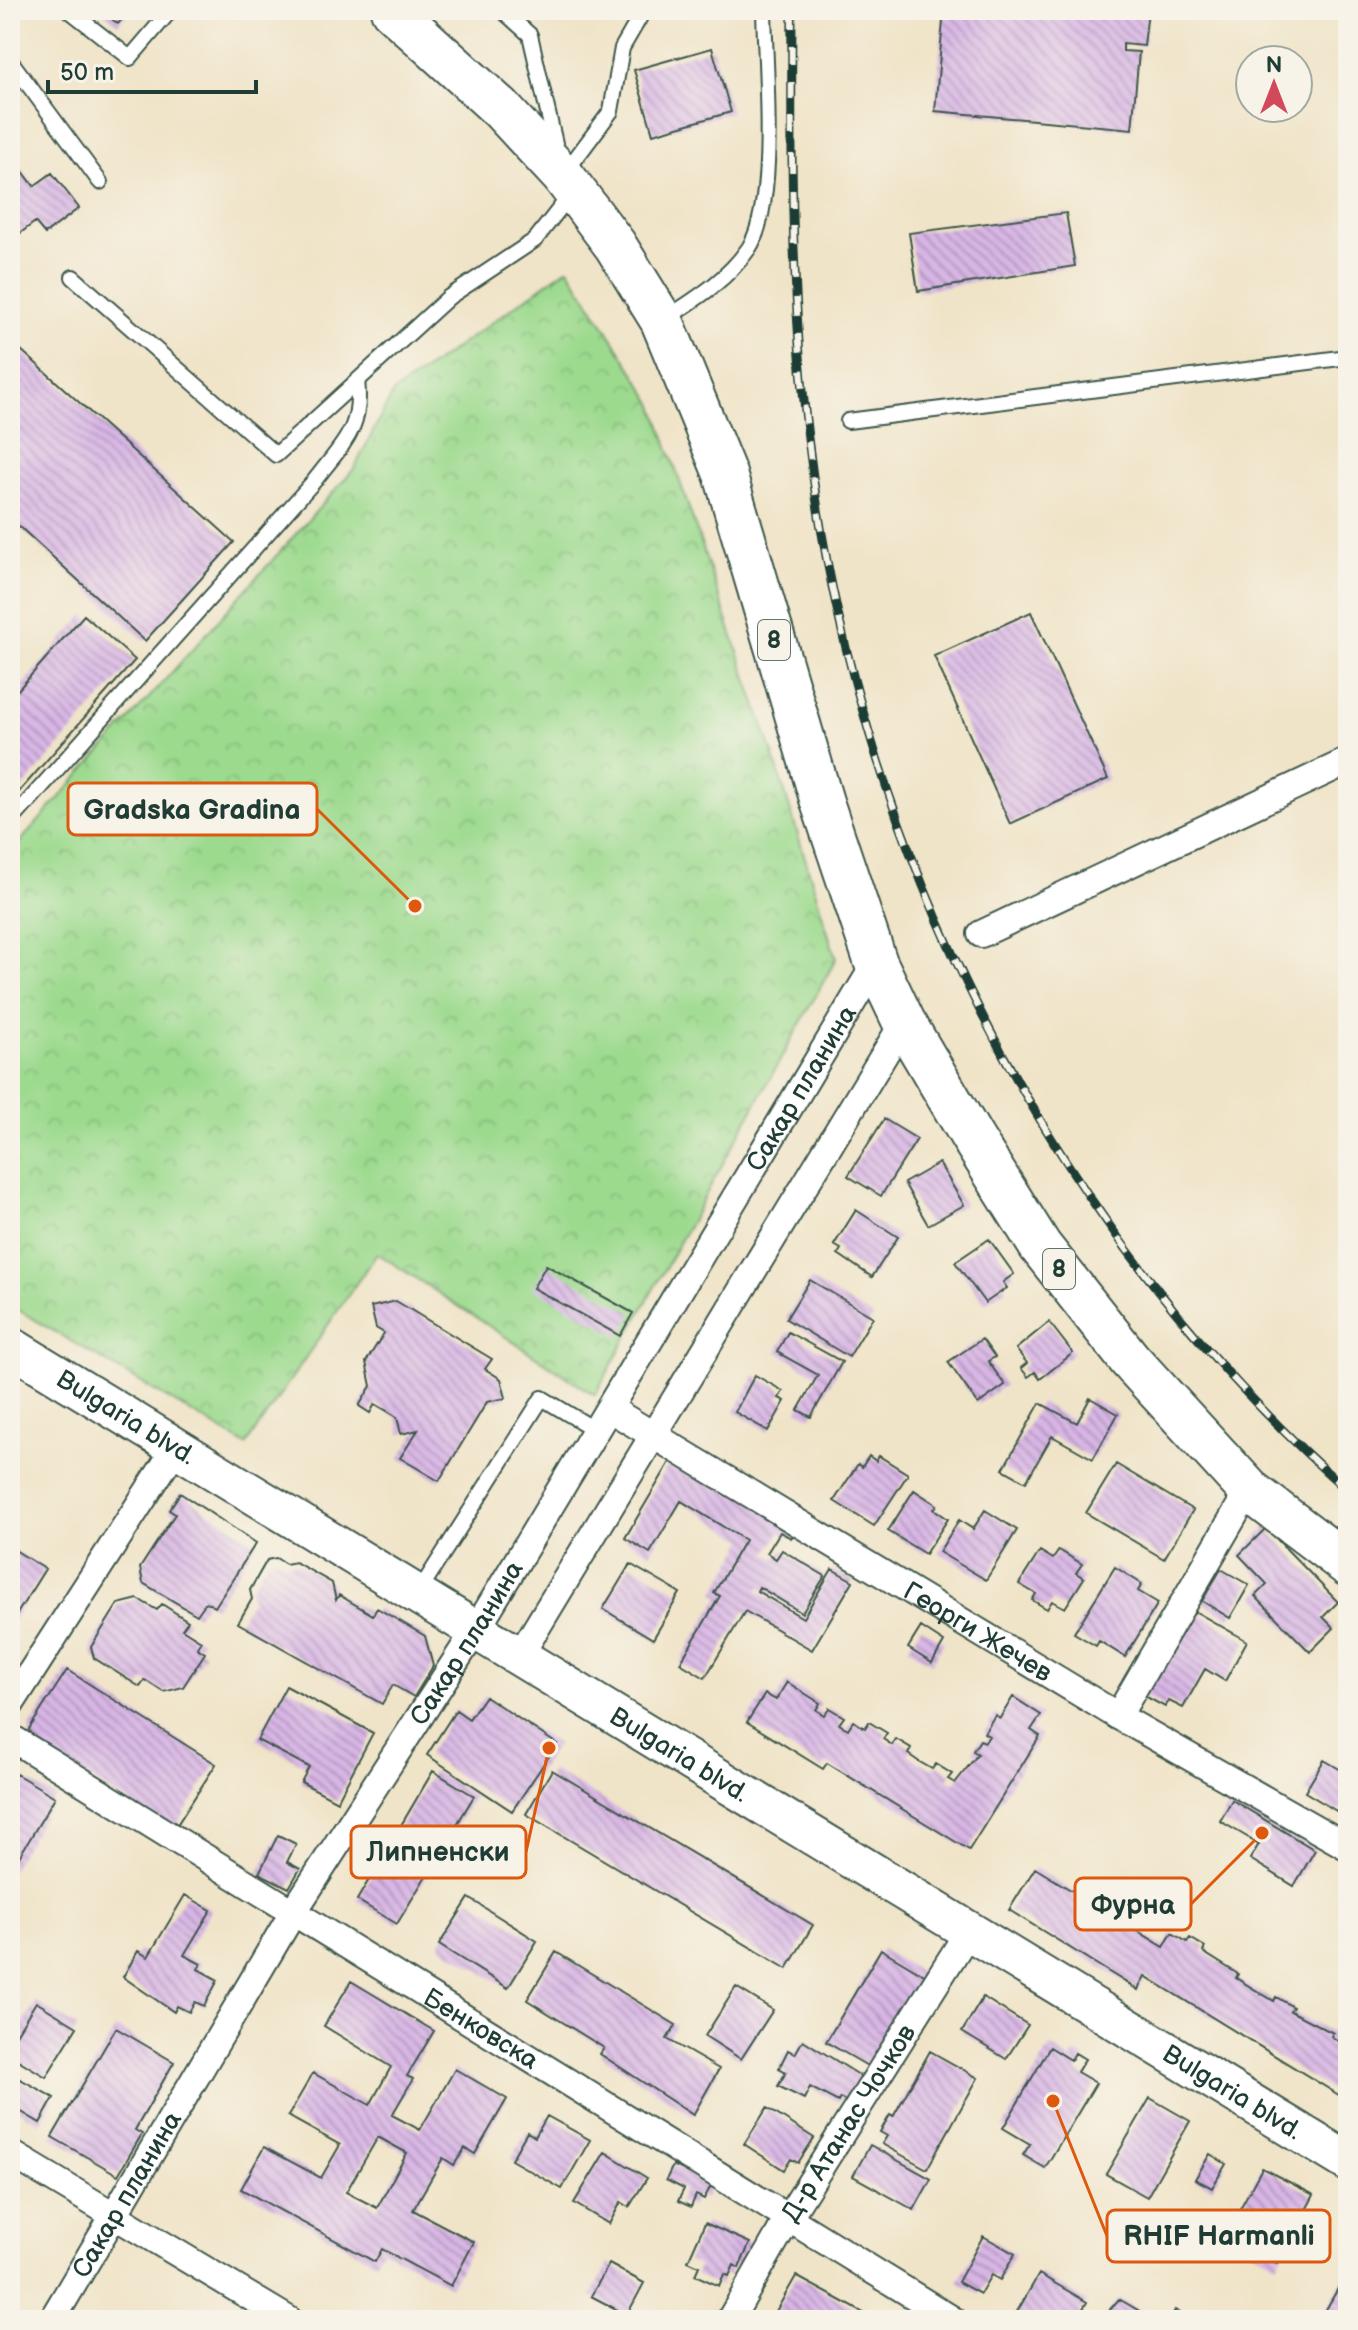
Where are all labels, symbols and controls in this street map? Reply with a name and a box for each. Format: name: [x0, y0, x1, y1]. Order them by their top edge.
scale bar: [48, 44, 256, 94]
north arrow: [1234, 44, 1314, 124]
text: N: [1266, 52, 1282, 79]
text: 50 m: [60, 58, 114, 87]
road number: 8: [758, 620, 790, 660]
callout: Gradska Gradina: [68, 783, 317, 835]
text: Gradska Gradina: [83, 794, 301, 827]
street label: Сакар планина: [741, 1000, 864, 1177]
road number: 8: [1043, 1249, 1075, 1289]
street label: Bulgaria blvd.: [50, 1364, 201, 1472]
street label: Сакар планина: [404, 1556, 531, 1731]
street label: Георги Жечев: [897, 1576, 1057, 1690]
street label: Bulgaria blvd.: [603, 1701, 754, 1810]
callout: Липненски: [351, 1826, 526, 1878]
text: Липненски: [365, 1836, 510, 1869]
callout: Фурна: [1075, 1878, 1191, 1930]
text: Фурна: [1091, 1889, 1176, 1922]
street label: Бенковска: [417, 1982, 544, 2077]
street label: Д-р Атанас Чочков: [776, 2019, 923, 2228]
street label: Bulgaria blvd.: [1156, 2039, 1307, 2147]
street label: Сакар планина: [66, 2106, 189, 2284]
callout: RHIF Harmanli: [1107, 2210, 1330, 2262]
text: RHIF Harmanli: [1123, 2220, 1315, 2253]

